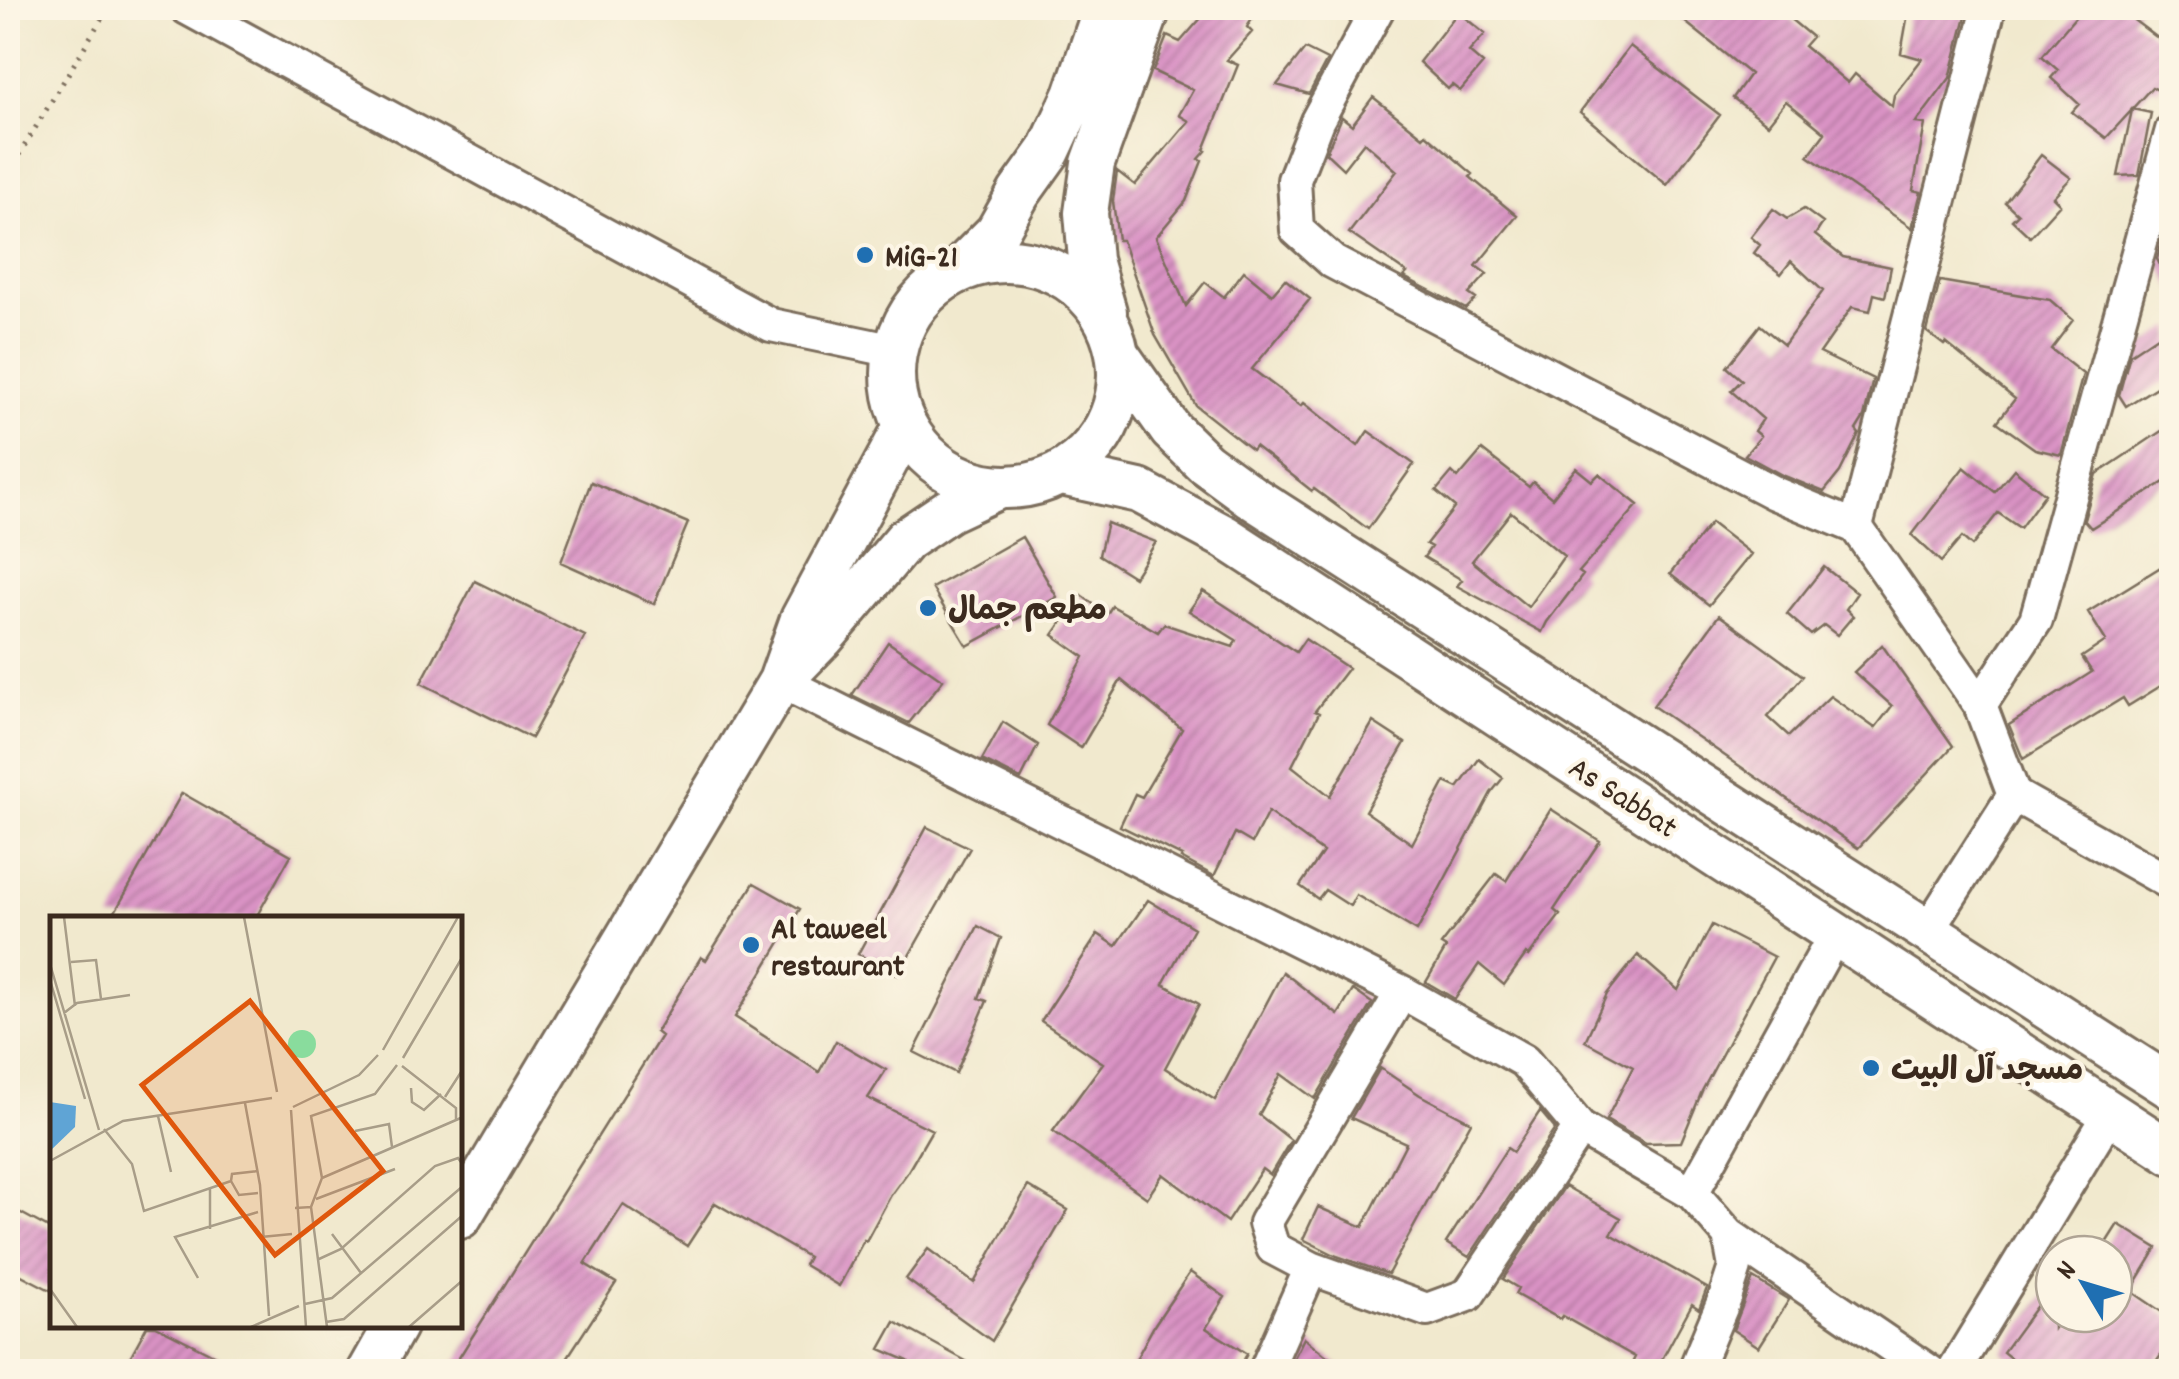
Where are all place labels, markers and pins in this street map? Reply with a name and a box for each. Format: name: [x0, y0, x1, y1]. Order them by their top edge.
place label: MiG-21: [885, 237, 958, 283]
marker: MiG-21: [854, 244, 876, 266]
place label: مطعم جمال: [948, 590, 1107, 636]
marker: مطعم جمال: [917, 597, 939, 619]
place label: Al taweel restaurant: [771, 909, 905, 992]
marker: Al taweel restaurant: [740, 934, 762, 956]
place label: مسجد آل البيت: [1891, 1050, 2083, 1096]
marker: مسجد آل البيت: [1860, 1057, 1882, 1079]

